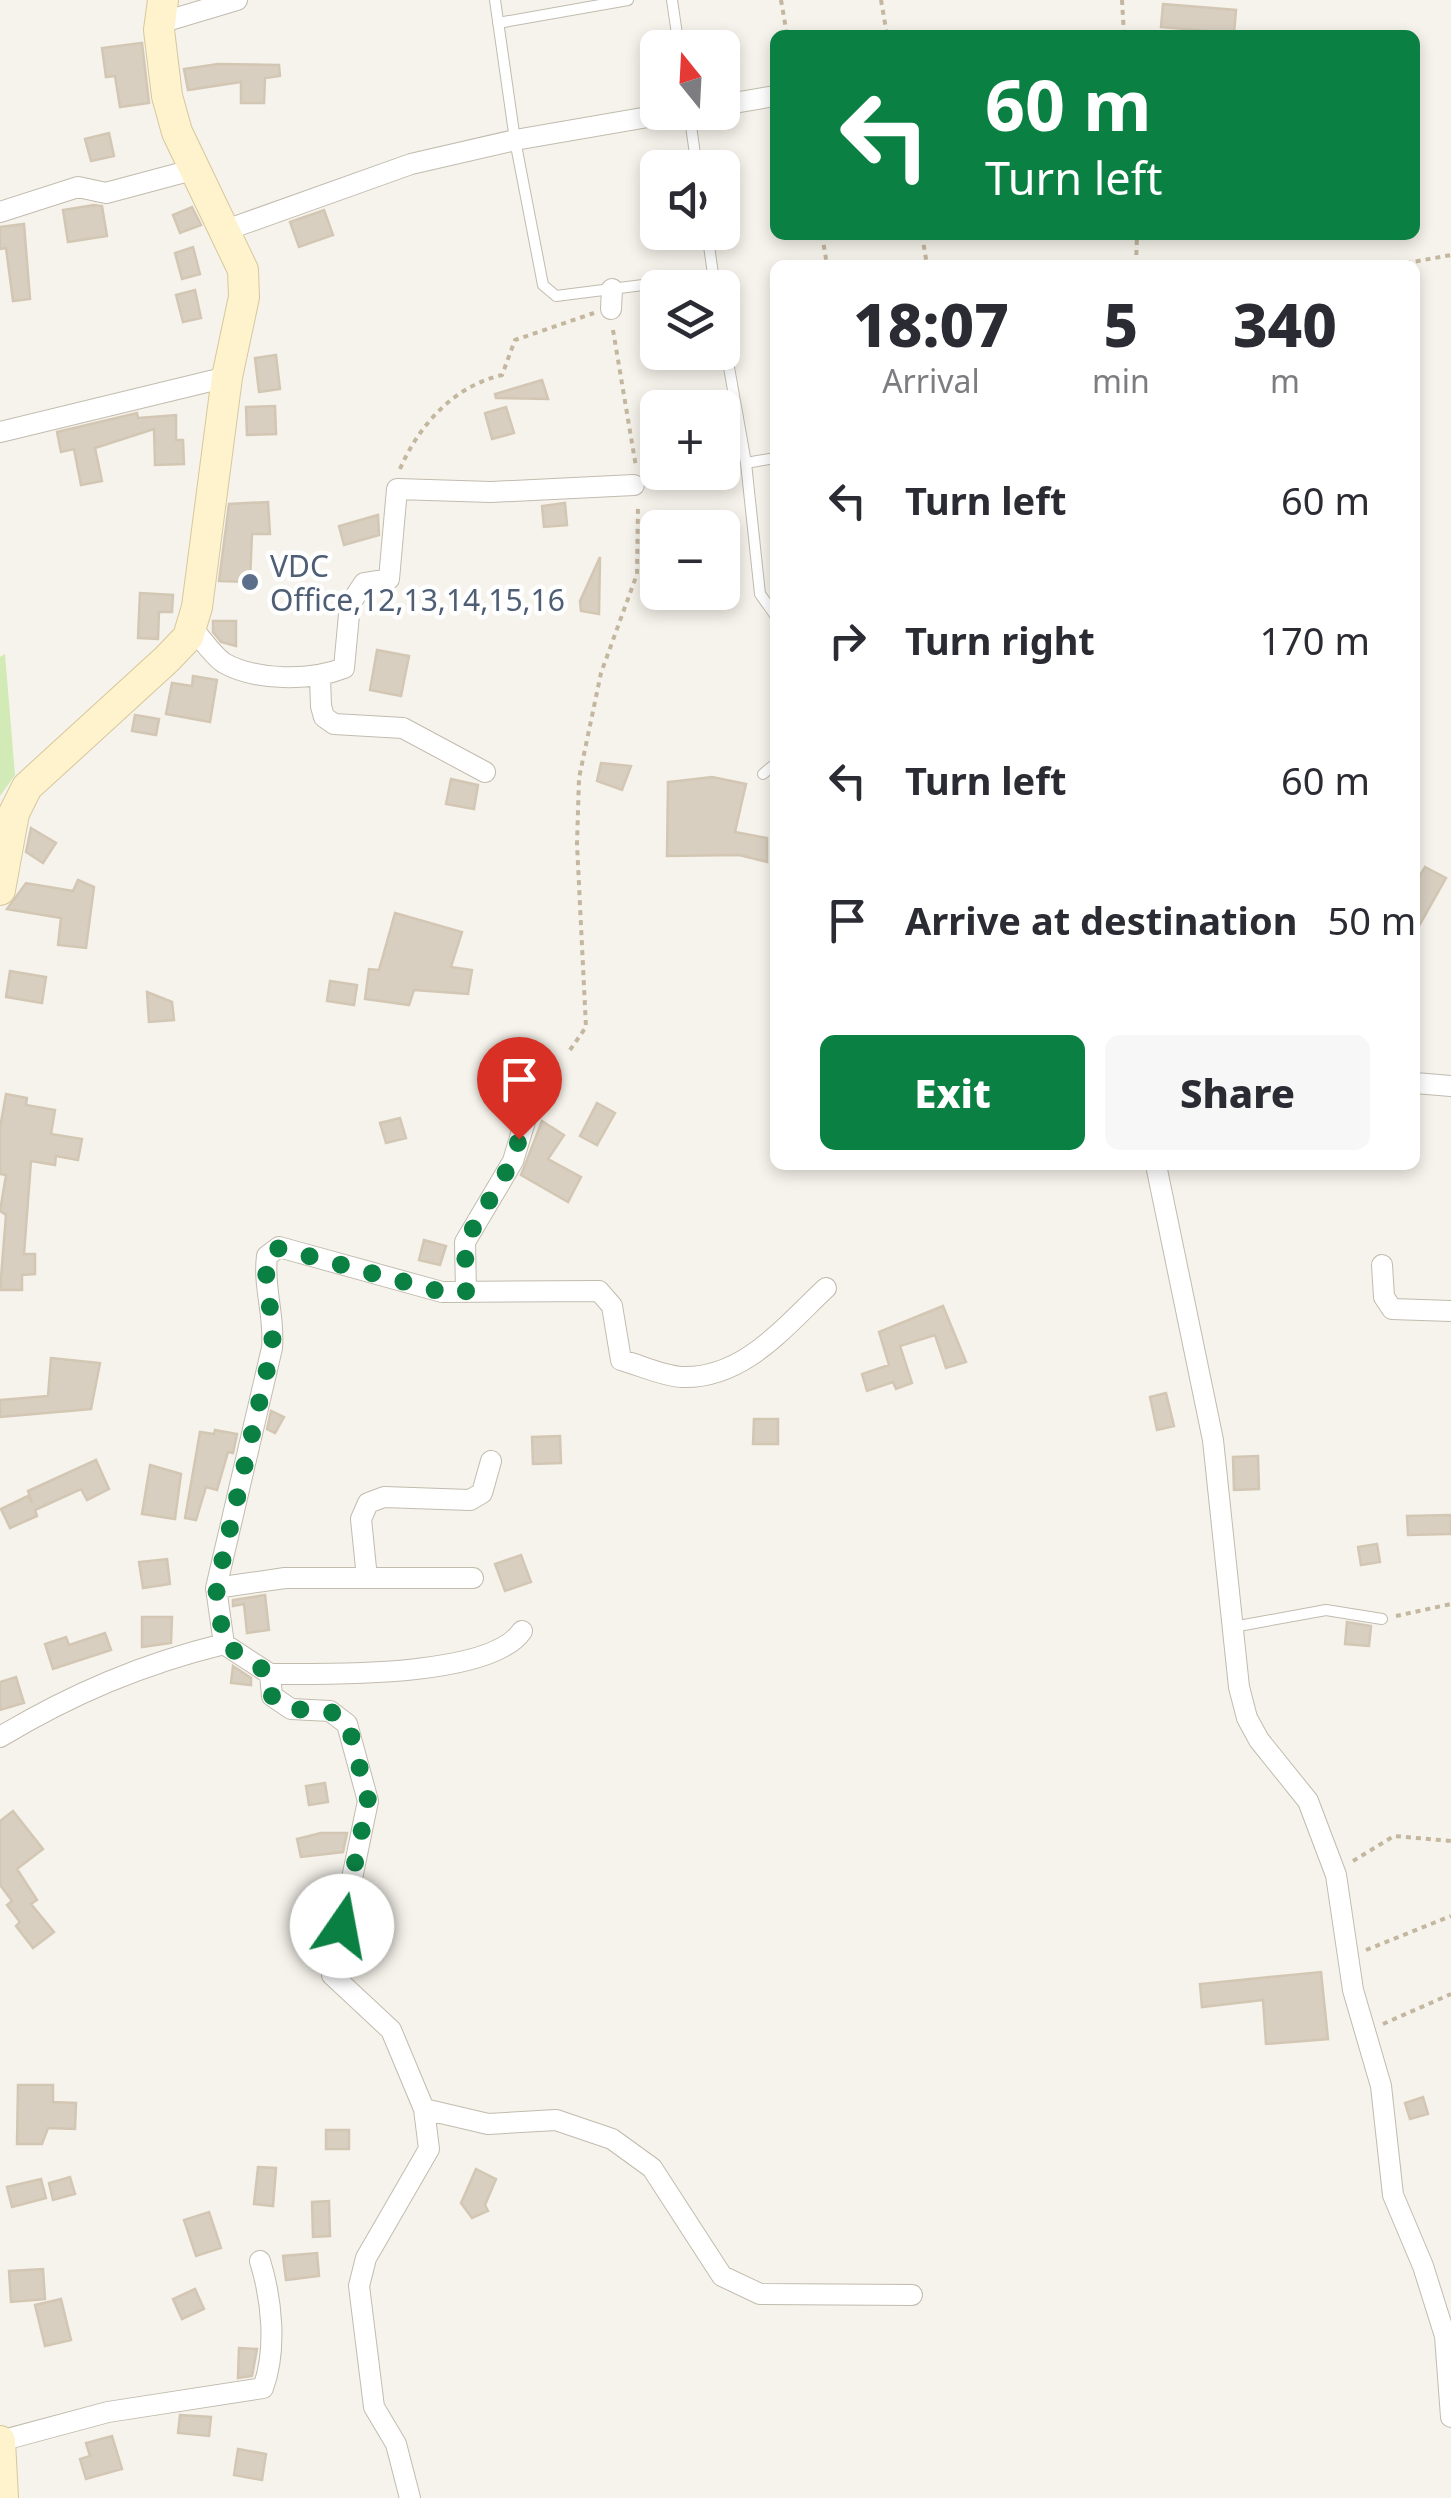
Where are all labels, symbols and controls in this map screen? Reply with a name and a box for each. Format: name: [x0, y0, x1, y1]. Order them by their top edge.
north arrow: [640, 30, 740, 130]
map controls: [640, 30, 740, 610]
text: 60 m: [985, 56, 1152, 152]
icon: left: [820, 70, 950, 200]
text: Turn left: [985, 147, 1162, 208]
button: sound: [640, 150, 740, 250]
button: layers: [640, 270, 740, 370]
text: 18:07: [853, 283, 1009, 365]
text: 5: [1104, 283, 1138, 365]
text: 340: [1233, 283, 1337, 365]
text: Arrival: [882, 359, 980, 402]
text: min: [1092, 359, 1150, 402]
text: m: [1270, 359, 1300, 402]
button: +: [640, 390, 740, 490]
icon: left: [820, 473, 875, 528]
text: Turn left: [905, 474, 1067, 526]
text: 60 m: [1281, 474, 1370, 526]
button: −: [640, 510, 740, 610]
place label: VDC Office,12,13,14,15,16: [270, 545, 565, 620]
marker: VDC Office,12,13,14,15,16: [239, 571, 261, 593]
icon: right: [820, 613, 875, 668]
text: Turn right: [905, 614, 1095, 666]
text: 170 m: [1259, 614, 1370, 666]
icon: left: [820, 753, 875, 808]
text: Turn left: [905, 754, 1067, 806]
text: 60 m: [1281, 754, 1370, 806]
icon: arrive: [820, 893, 875, 948]
text: Arrive at destination: [905, 894, 1297, 946]
text: 50 m: [1327, 894, 1416, 946]
button: Exit: [820, 1035, 1085, 1150]
button: Share: [1105, 1035, 1370, 1150]
pin: [477, 1037, 562, 1140]
icon: arrive: [492, 1052, 547, 1107]
position arrow: [290, 1874, 394, 1978]

